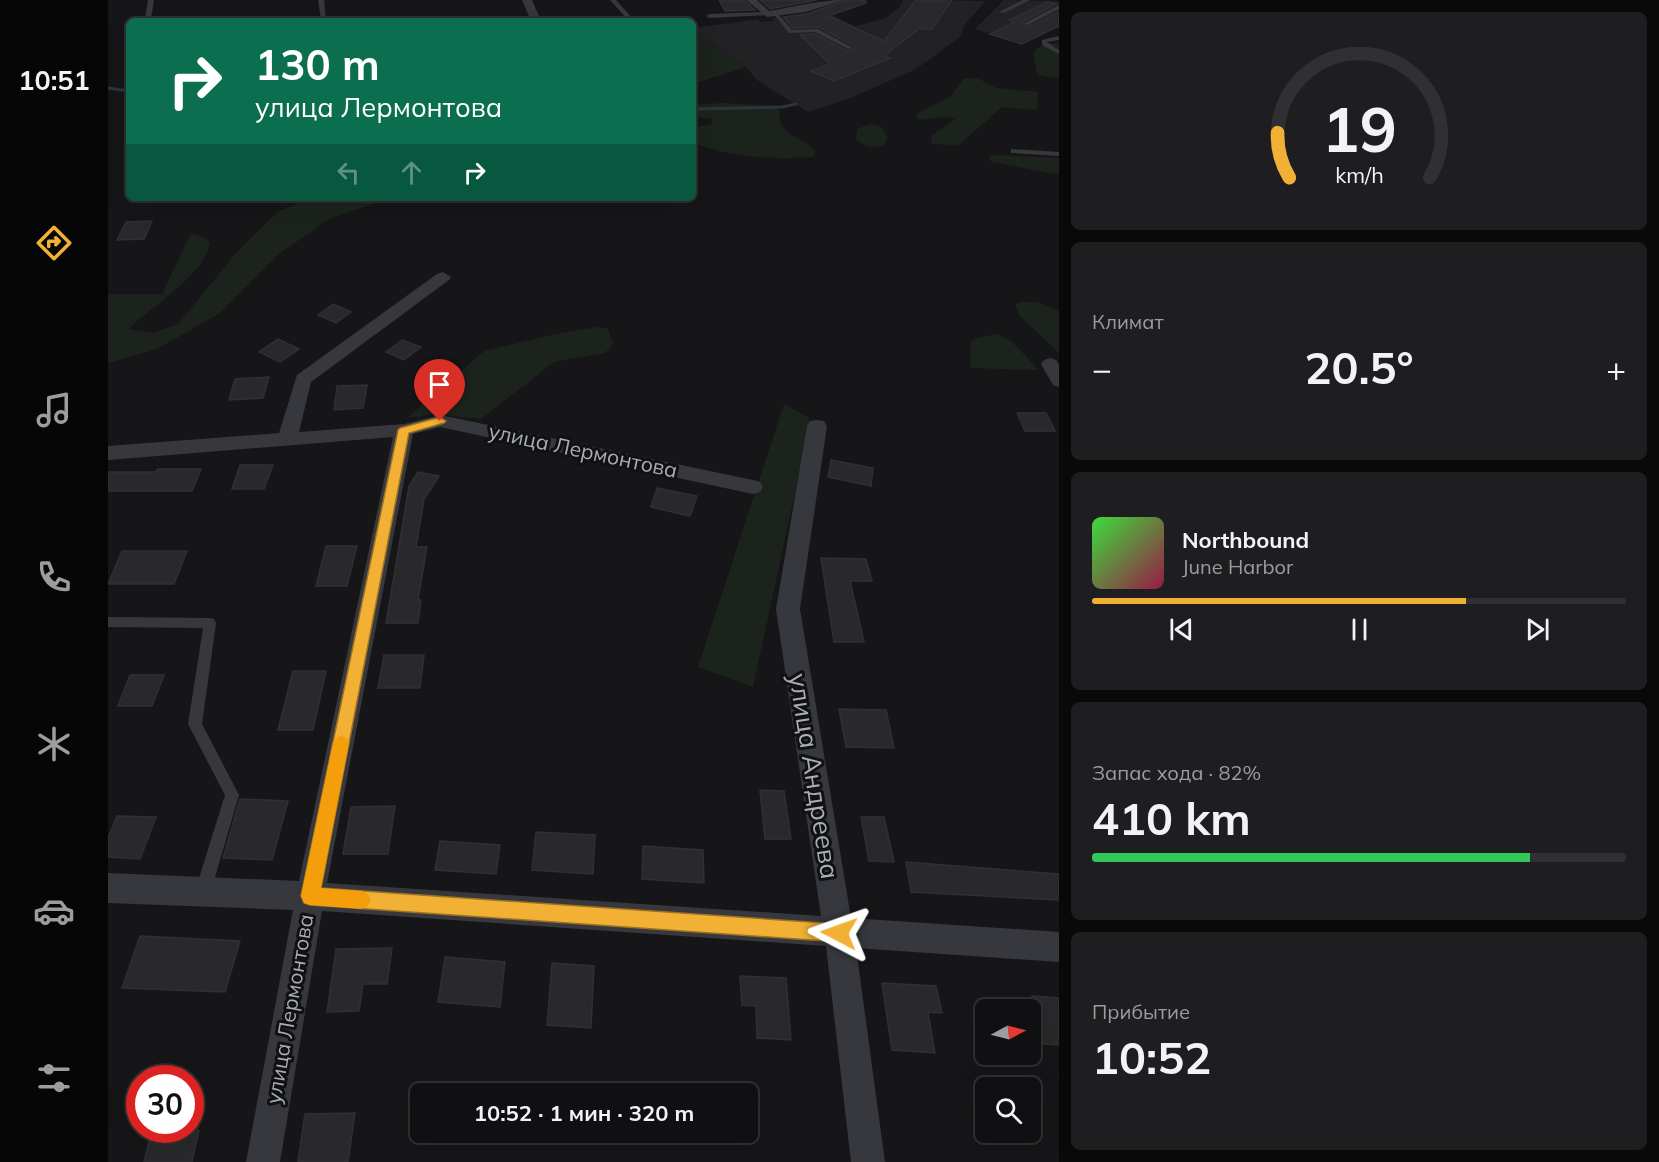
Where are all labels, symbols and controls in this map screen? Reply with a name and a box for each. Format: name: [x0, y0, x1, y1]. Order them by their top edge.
text: 130 m: [255, 38, 380, 91]
icon: right: [156, 42, 234, 120]
text: 10:51: [18, 63, 90, 97]
text: 19: [1322, 89, 1396, 168]
text: улица Лермонтова: [255, 90, 502, 124]
icon: left: [332, 156, 365, 189]
icon: ahead: [395, 156, 428, 189]
icon: right: [458, 156, 491, 189]
text: km/h: [1335, 161, 1383, 188]
icon: directions: [33, 222, 75, 264]
text: Климат: [1092, 309, 1164, 334]
text: 20.5°: [1304, 339, 1414, 395]
text: −: [1092, 348, 1112, 389]
text: +: [1606, 348, 1626, 389]
pin: [414, 359, 465, 421]
icon: arrive: [423, 368, 456, 401]
icon: music: [33, 389, 75, 431]
street label: улица Лермонтова: [486, 417, 680, 483]
text: Northbound: [1182, 526, 1309, 554]
text: June Harbor: [1182, 554, 1293, 579]
icon: phone: [33, 556, 75, 598]
icon: previous: [1165, 613, 1198, 646]
icon: pause: [1343, 613, 1376, 646]
icon: next: [1521, 613, 1554, 646]
street label: улица Андреева: [782, 671, 847, 881]
icon: climate: [33, 723, 75, 765]
text: Запас хода · 82%: [1092, 760, 1261, 785]
text: 410 km: [1092, 790, 1251, 846]
icon: car: [33, 890, 75, 932]
position arrow: [807, 901, 871, 965]
street label: улица Лермонтова: [260, 912, 319, 1106]
north arrow: [975, 999, 1041, 1065]
map controls: [975, 999, 1041, 1143]
text: Прибытие: [1092, 999, 1190, 1024]
text: 10:52: [1092, 1029, 1211, 1085]
icon: filters: [33, 1057, 75, 1099]
speed limit sign: 30: [126, 1065, 204, 1143]
button: search: [975, 1077, 1041, 1143]
text: 10:52 · 1 мин · 320 m: [474, 1099, 694, 1127]

